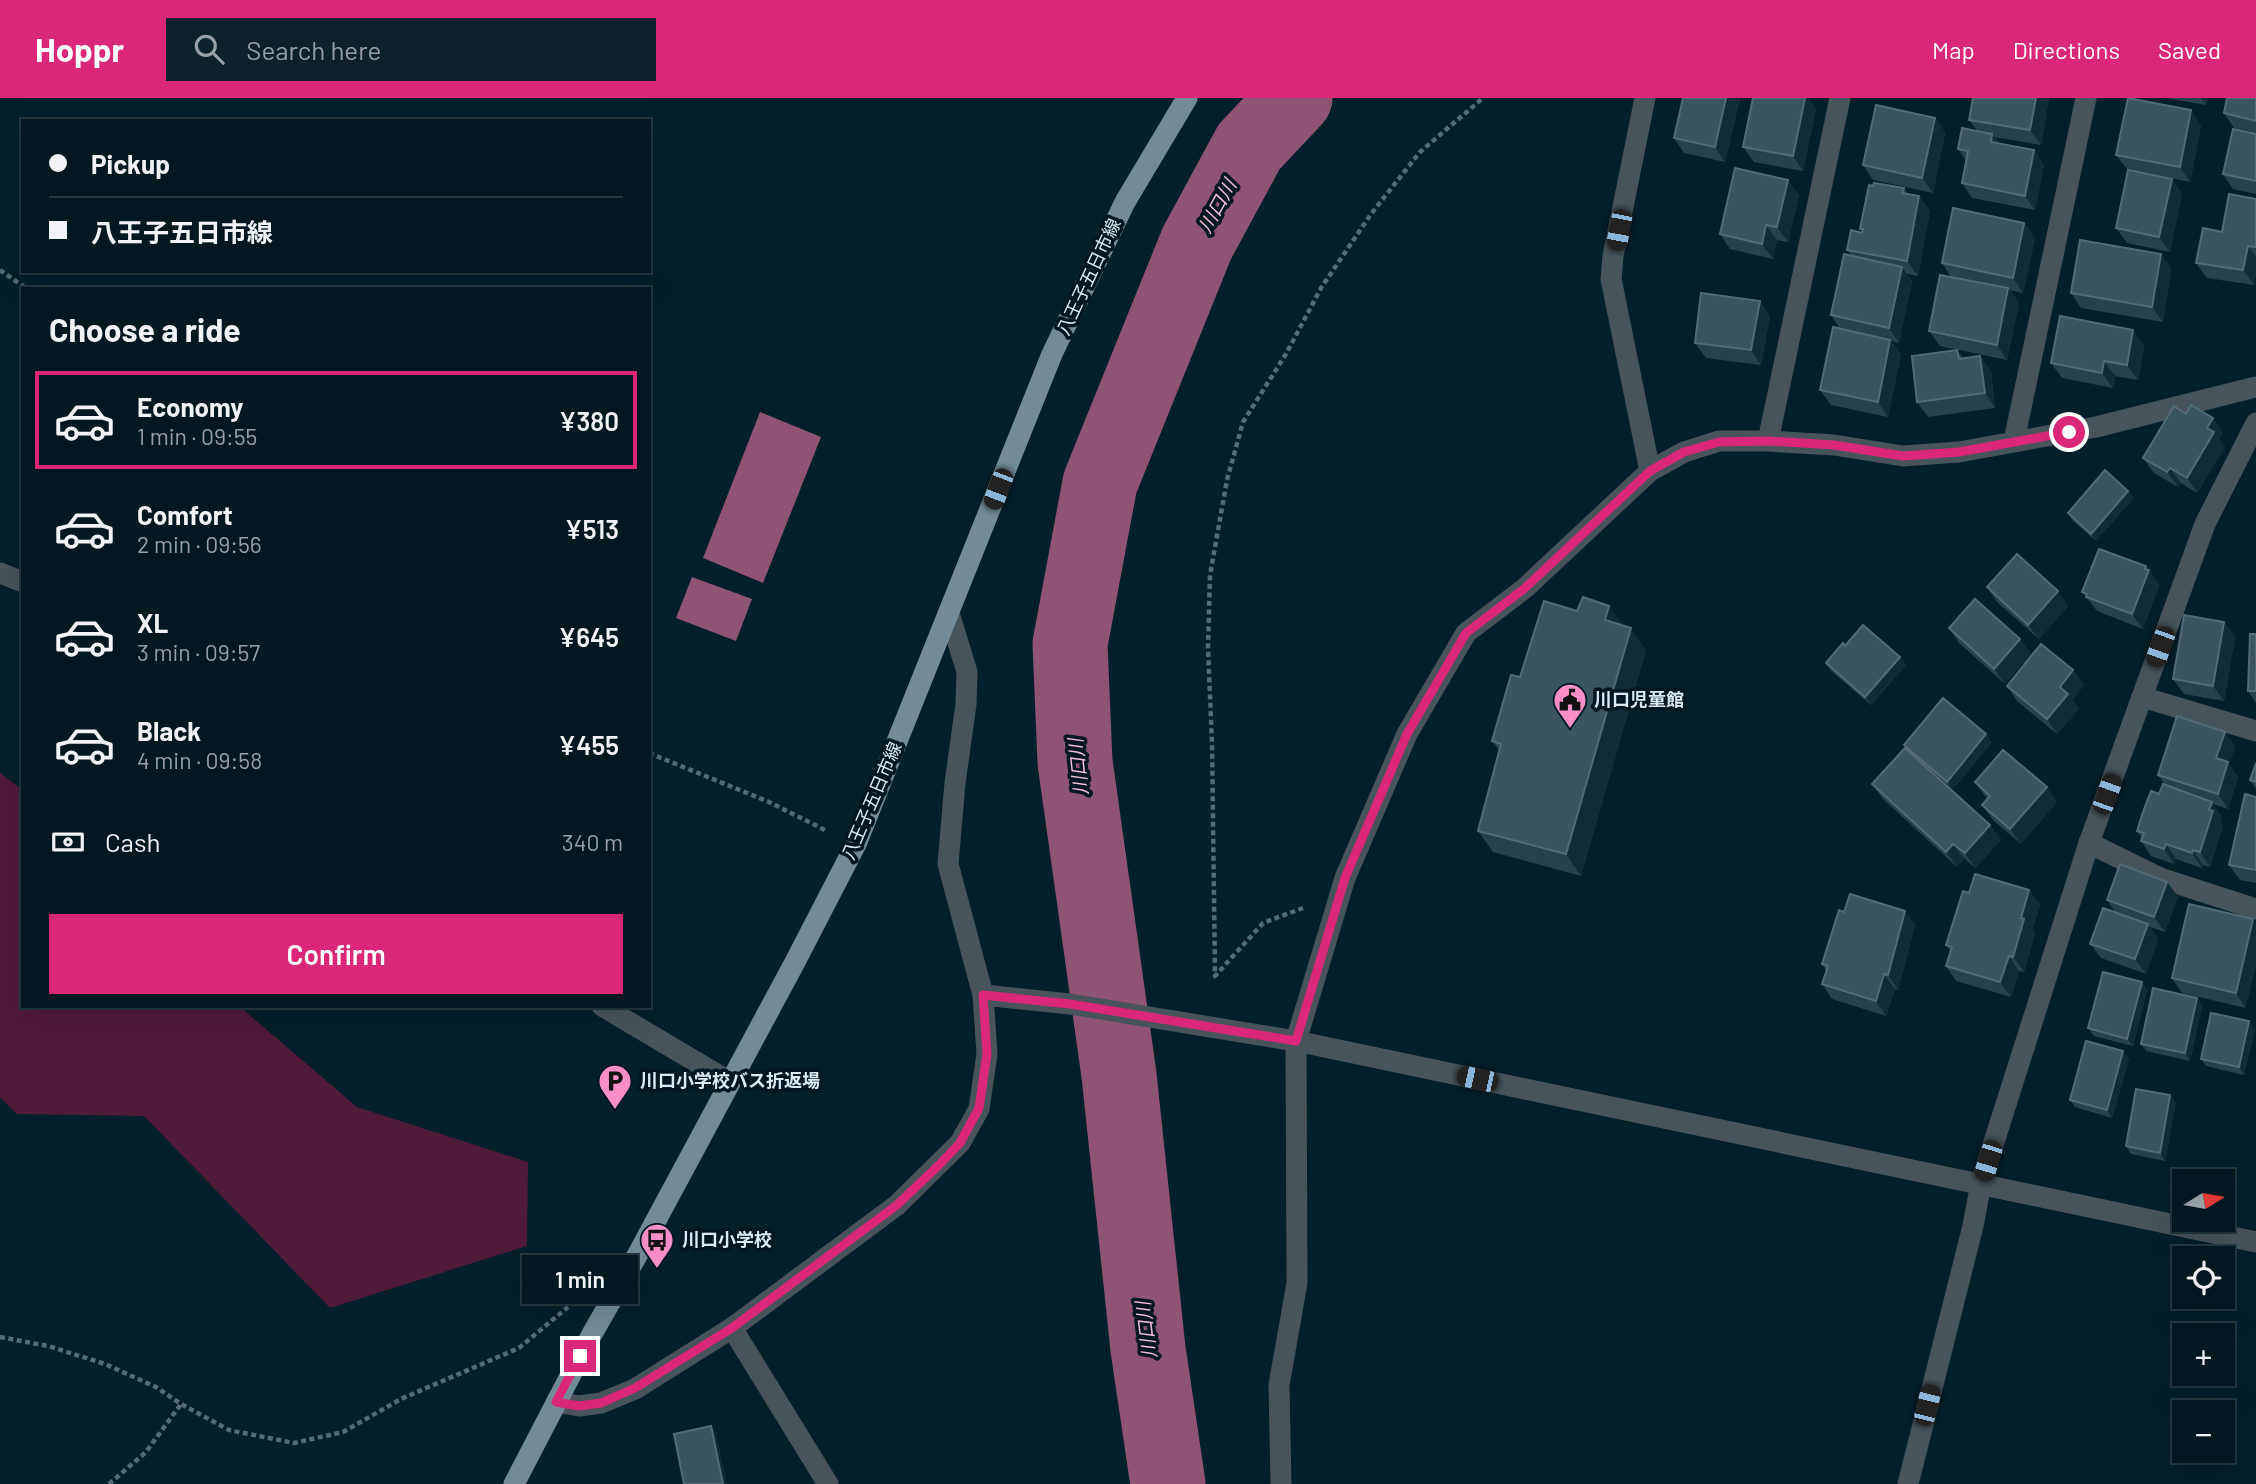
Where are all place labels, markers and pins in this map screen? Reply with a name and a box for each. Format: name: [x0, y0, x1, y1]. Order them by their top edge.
public building icon: 川口児童館: [1551, 681, 1589, 730]
place label: 川口児童館: [1594, 688, 1684, 710]
parking icon: 川口小学校バス折返場: [596, 1062, 634, 1111]
place label: 川口小学校バス折返場: [640, 1069, 820, 1091]
bus stop icon: 川口小学校: [638, 1221, 676, 1270]
place label: 川口小学校: [682, 1228, 772, 1250]

